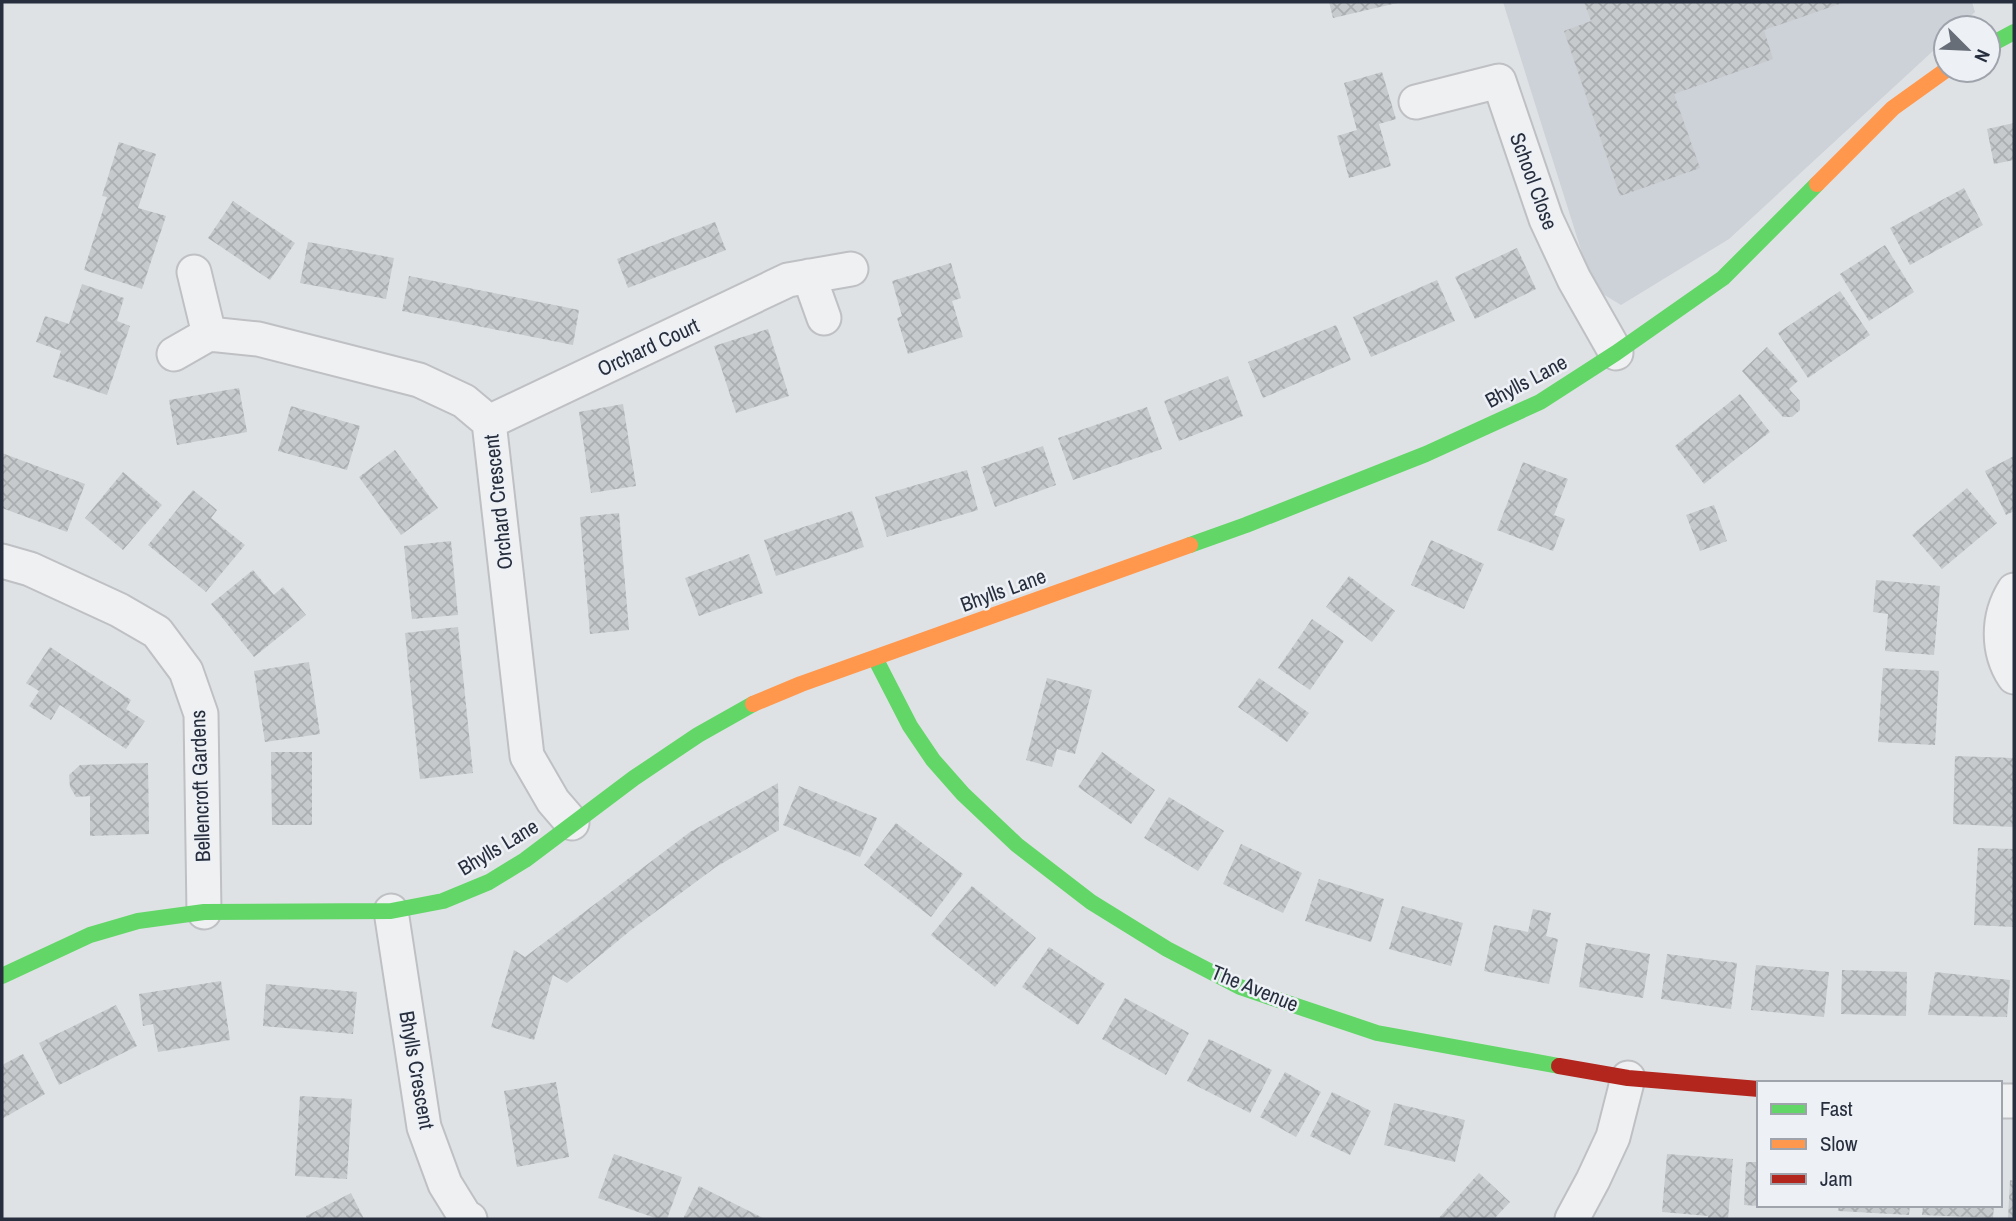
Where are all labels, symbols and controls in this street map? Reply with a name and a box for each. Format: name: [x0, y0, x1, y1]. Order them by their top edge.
north arrow: [1932, 14, 2002, 84]
text: N: [1968, 45, 1997, 66]
street label: School Close: [1503, 128, 1565, 234]
street label: Orchard Court: [592, 311, 704, 383]
street label: Bhylls Lane: [1480, 347, 1572, 415]
street label: Orchard Crescent: [476, 433, 520, 571]
street label: Bhylls Lane: [956, 561, 1050, 619]
street label: Bellencroft Gardens: [183, 709, 217, 863]
street label: Bhylls Lane: [452, 812, 544, 882]
street label: The Avenue: [1207, 957, 1303, 1019]
street label: Bhylls Crescent: [392, 1009, 442, 1132]
legend: [1757, 1081, 2002, 1207]
text: Fast: [1820, 1094, 1853, 1123]
text: Slow: [1820, 1129, 1858, 1158]
text: Jam: [1820, 1164, 1853, 1193]

